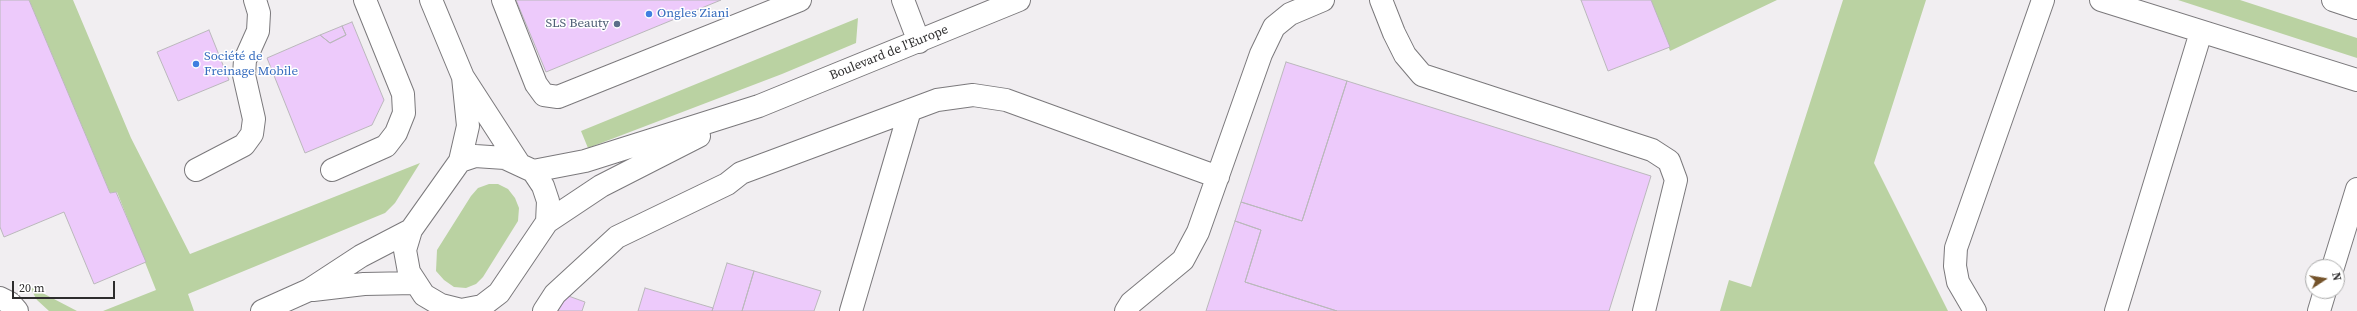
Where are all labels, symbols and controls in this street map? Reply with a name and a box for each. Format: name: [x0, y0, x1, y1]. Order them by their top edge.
place label: Ongles Ziani: [657, 6, 729, 22]
marker: Ongles Ziani: [644, 9, 654, 19]
place label: SLS Beauty: [546, 16, 609, 32]
marker: SLS Beauty: [612, 19, 622, 29]
street label: Boulevard de l'Europe: [827, 22, 951, 84]
place label: Société de Freinage Mobile: [204, 49, 298, 80]
marker: Société de Freinage Mobile: [191, 59, 201, 69]
north arrow: [2305, 259, 2345, 299]
text: N: [2328, 271, 2344, 282]
scale bar: [14, 273, 117, 299]
text: 20 m: [19, 280, 45, 296]

